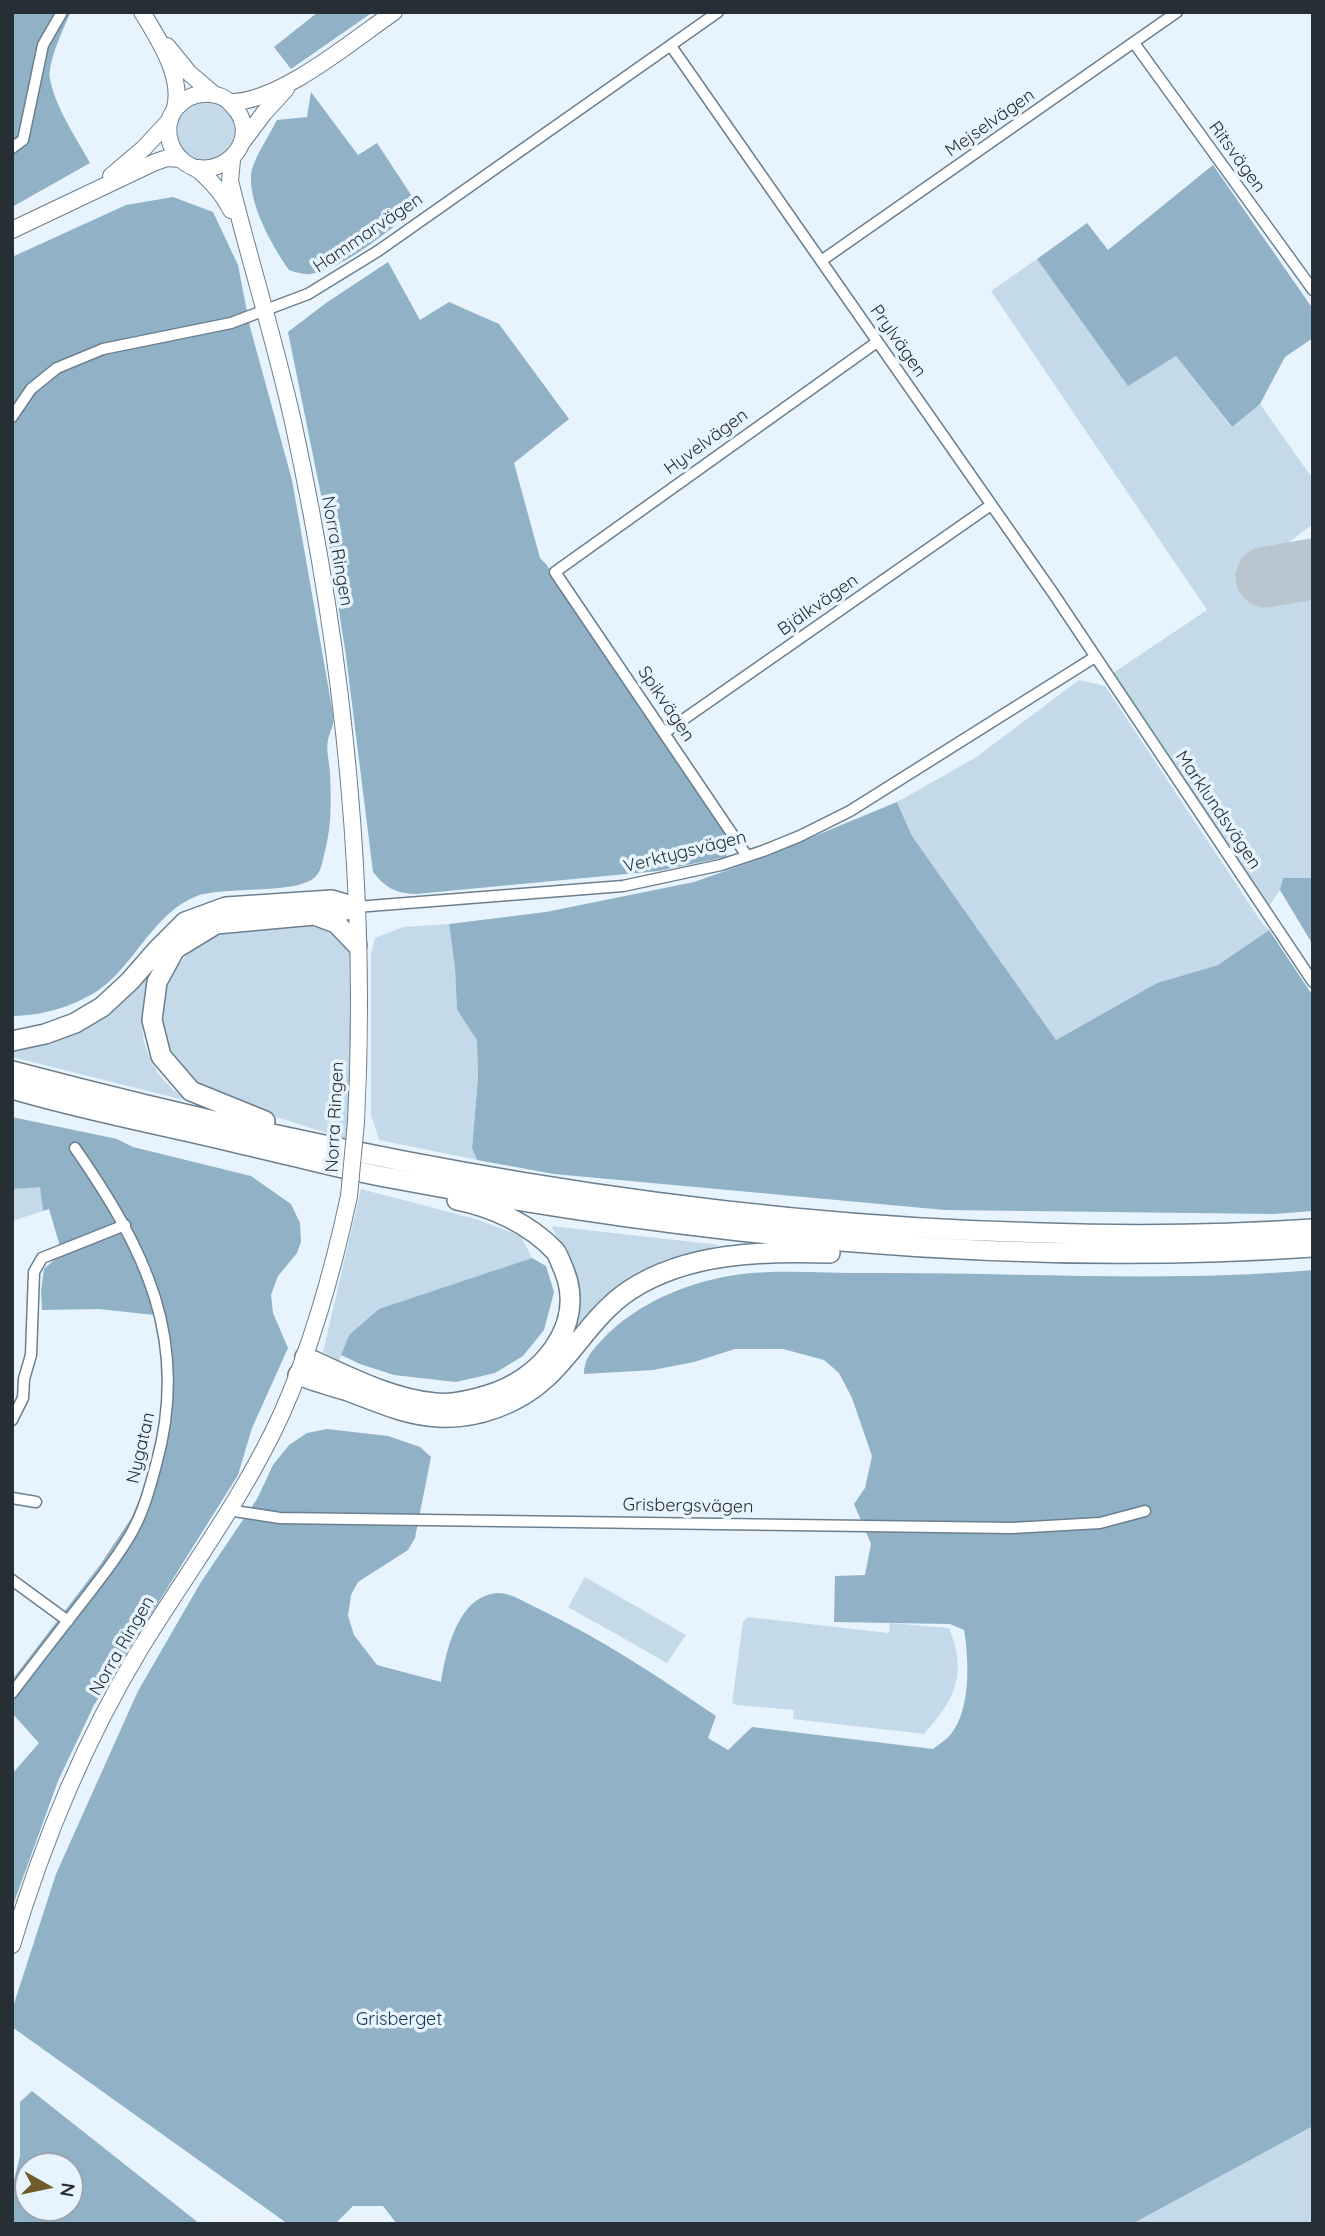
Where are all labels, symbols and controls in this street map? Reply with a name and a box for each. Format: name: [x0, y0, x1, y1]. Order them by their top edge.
street label: Mejselvägen: [941, 84, 1039, 162]
street label: Ritsvägen: [1204, 117, 1270, 197]
street label: Hammarvägen: [309, 188, 427, 278]
street label: Prylvägen: [865, 301, 931, 381]
street label: Hyvelvägen: [660, 404, 752, 480]
street label: Norra Ringen: [317, 494, 357, 608]
street label: Bjälkvägen: [774, 569, 862, 641]
street label: Spikvägen: [633, 662, 699, 746]
street label: Marklundsvägen: [1170, 747, 1266, 873]
street label: Verktygsvägen: [621, 826, 749, 878]
street label: Norra Ringen: [321, 1061, 349, 1173]
street label: Nygatan: [122, 1410, 160, 1486]
street label: Grisbergsvägen: [622, 1494, 754, 1518]
street label: Norra Ringen: [85, 1592, 159, 1700]
park label: Grisberget: [356, 2009, 442, 2031]
north arrow: [14, 2152, 84, 2222]
text: N: [55, 2181, 81, 2199]

